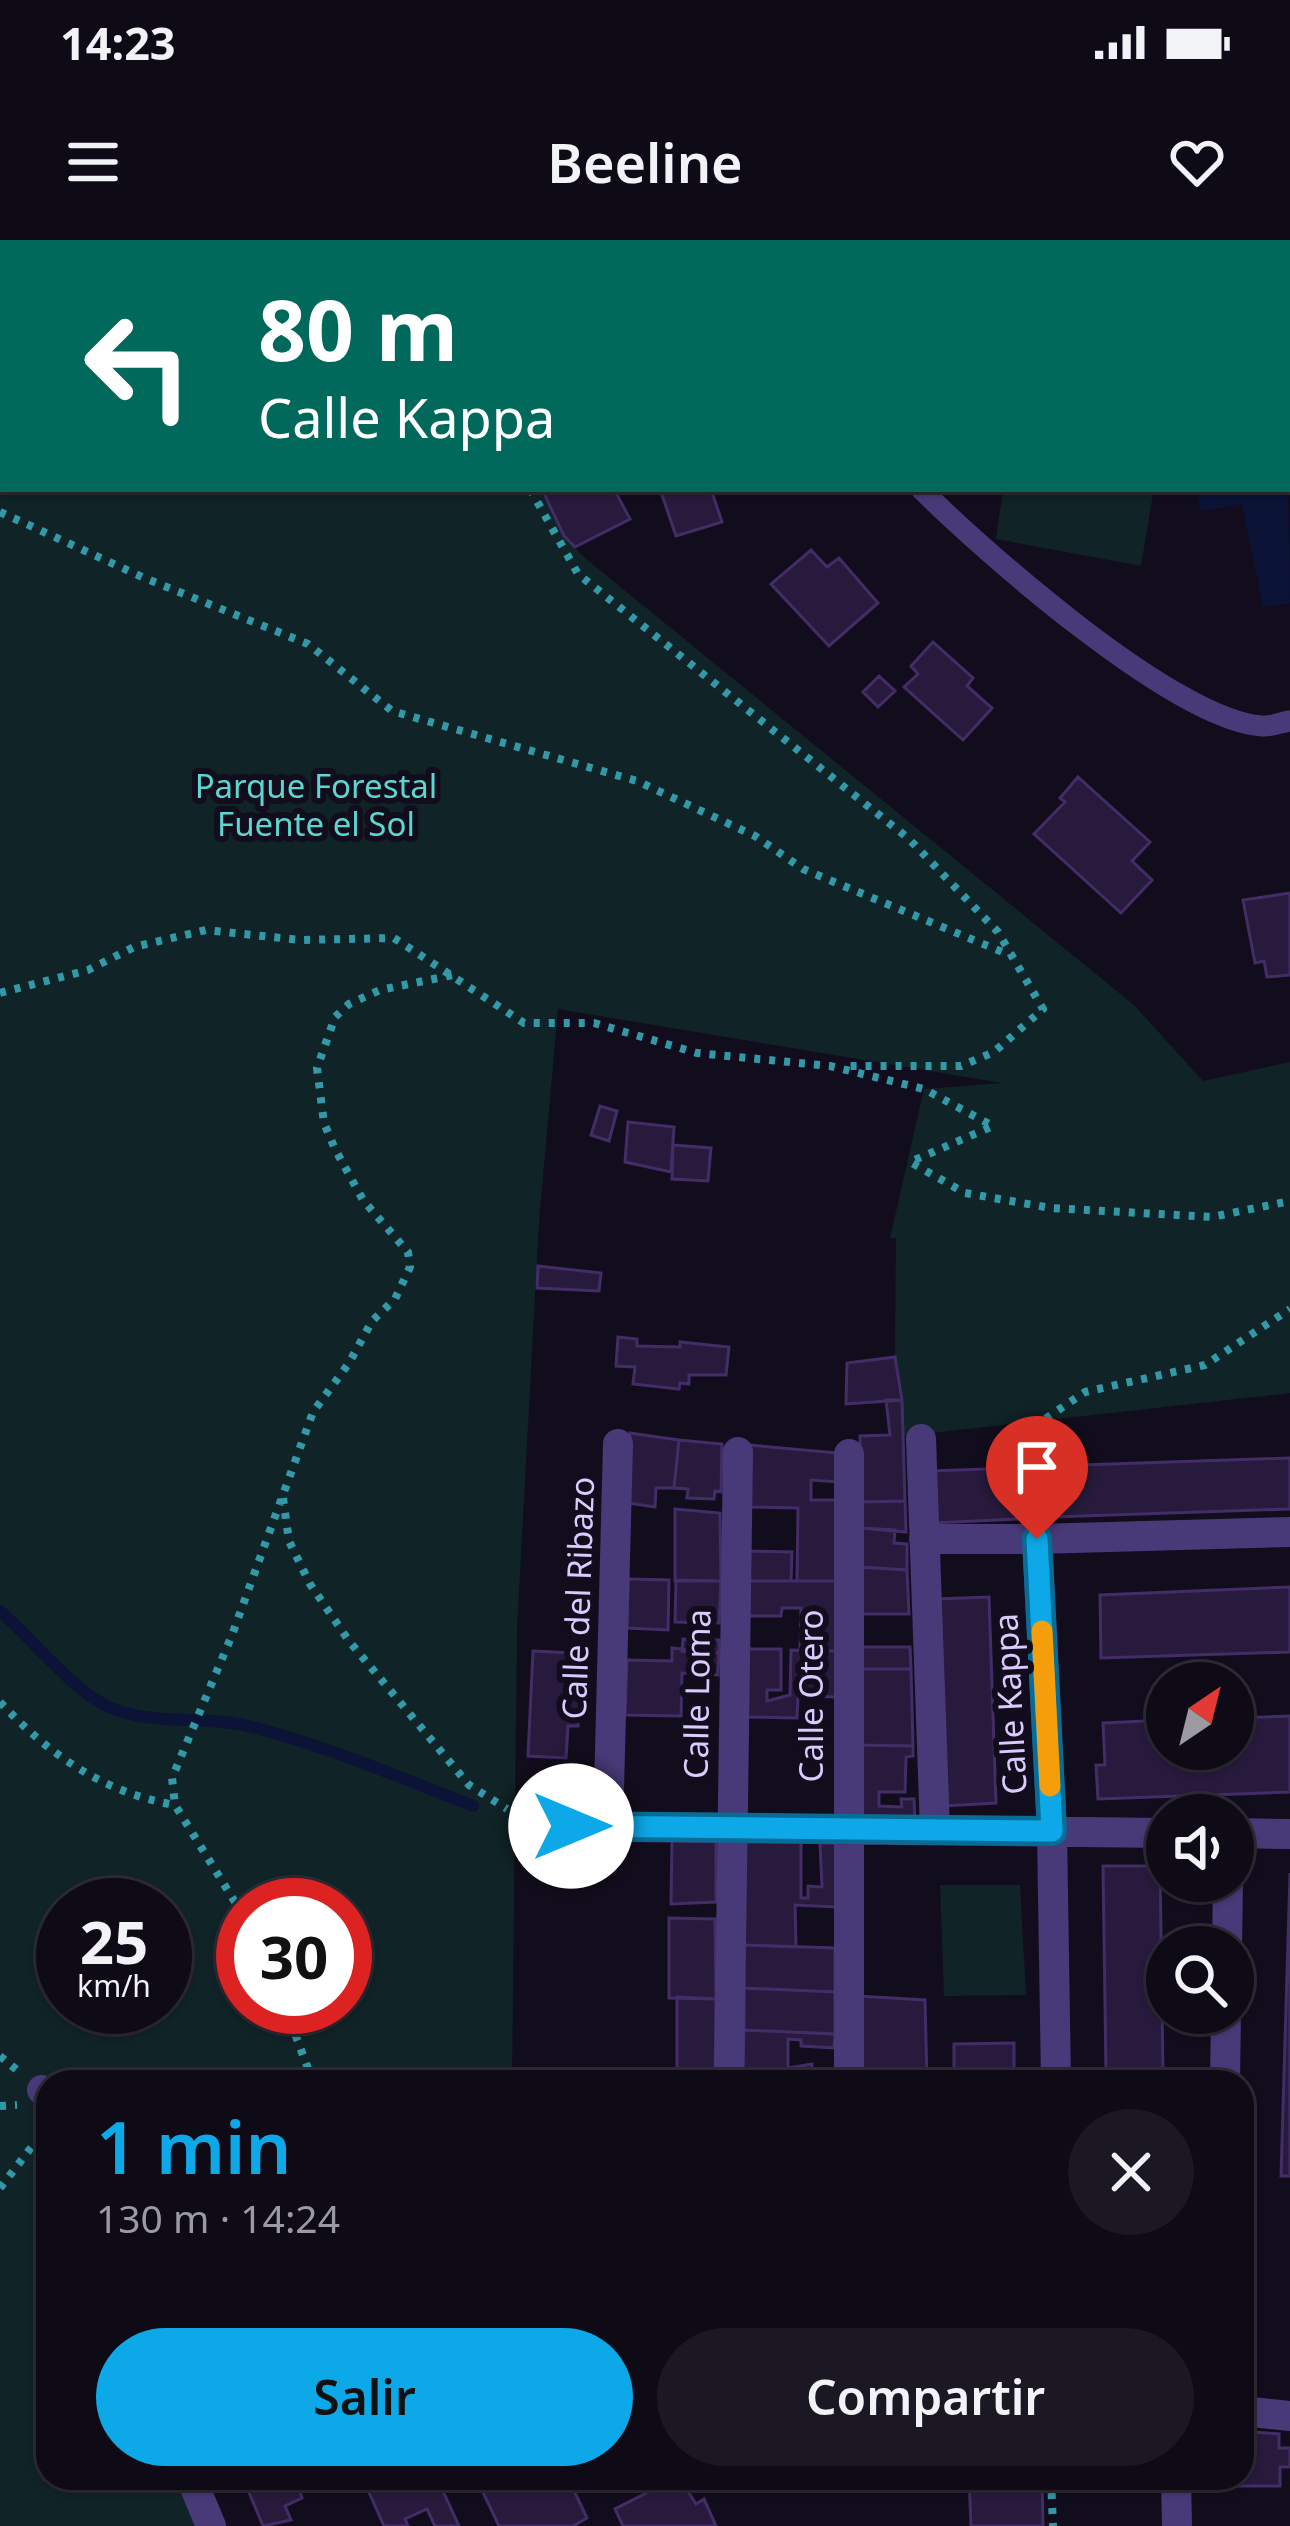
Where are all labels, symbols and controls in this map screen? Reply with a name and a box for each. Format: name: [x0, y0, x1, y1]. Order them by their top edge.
text: 14:23: [60, 12, 176, 73]
text: Beeline: [547, 125, 743, 199]
icon: menu: [60, 129, 126, 195]
icon: heart: [1164, 129, 1230, 195]
text: 80 m: [258, 271, 458, 386]
icon: left: [60, 288, 216, 444]
text: Calle Kappa: [258, 380, 555, 454]
park label: Parque Forestal Fuente el Sol: [195, 763, 437, 846]
pin: [986, 1416, 1088, 1539]
icon: arrive: [1004, 1434, 1070, 1500]
street label: Calle del Ribazo: [551, 1476, 604, 1720]
street label: Calle Loma: [673, 1609, 720, 1779]
street label: Calle Otero: [788, 1610, 833, 1782]
street label: Calle Kappa: [982, 1612, 1037, 1796]
north arrow: [1146, 1662, 1254, 1770]
map controls: [1146, 1662, 1254, 2034]
position arrow: [508, 1763, 634, 1889]
button: sound: [1146, 1794, 1254, 1902]
speed limit sign: 30: [216, 1878, 372, 2034]
text: 25: [80, 1900, 148, 1982]
button: search: [1146, 1926, 1254, 2034]
text: km/h: [77, 1965, 151, 2006]
text: 1 min: [96, 2097, 291, 2195]
button: close: [1068, 2109, 1194, 2235]
text: 130 m · 14:24: [96, 2191, 340, 2244]
button: Salir: [96, 2328, 633, 2466]
button: Compartir: [657, 2328, 1194, 2466]

